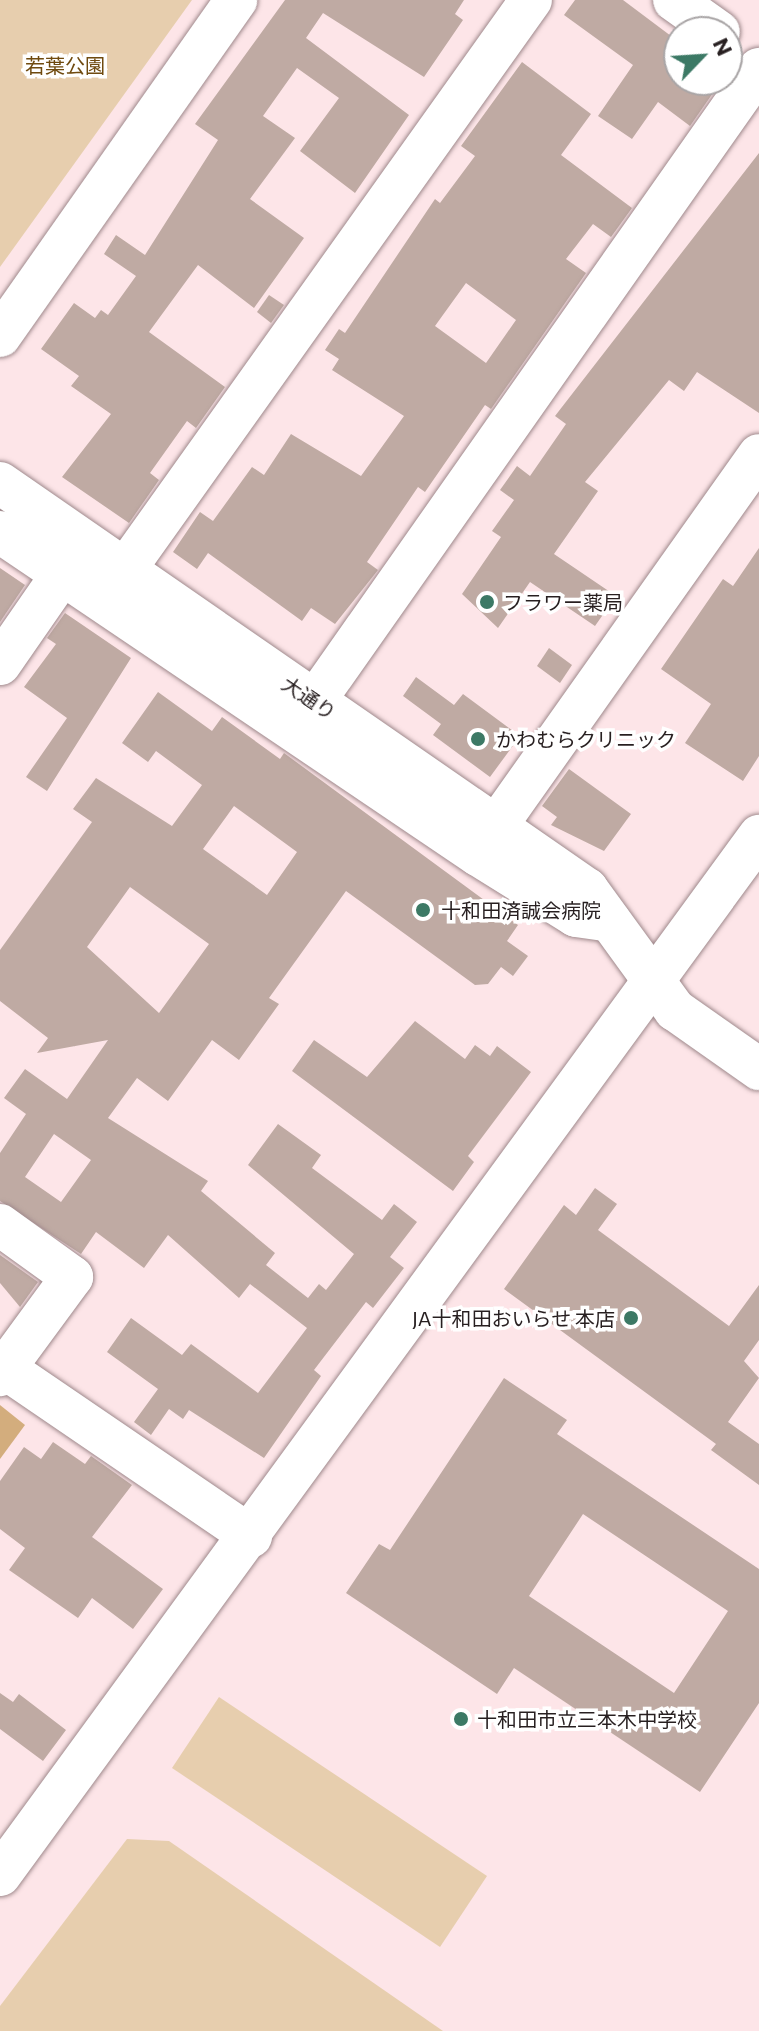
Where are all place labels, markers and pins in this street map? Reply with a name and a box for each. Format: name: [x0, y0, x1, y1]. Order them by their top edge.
place label: フラワー薬局: [503, 590, 623, 614]
marker: フラワー薬局: [478, 593, 496, 611]
place label: かわむらクリニック: [496, 727, 676, 751]
marker: かわむらクリニック: [467, 728, 489, 750]
place label: 十和田済誠会病院: [441, 898, 601, 922]
marker: 十和田済誠会病院: [412, 899, 434, 921]
place label: JA十和田おいらせ 本店: [412, 1306, 615, 1330]
marker: JA十和田おいらせ 本店: [622, 1309, 640, 1327]
place label: 十和田市立三本木中学校: [477, 1707, 697, 1731]
marker: 十和田市立三本木中学校: [452, 1710, 470, 1728]

